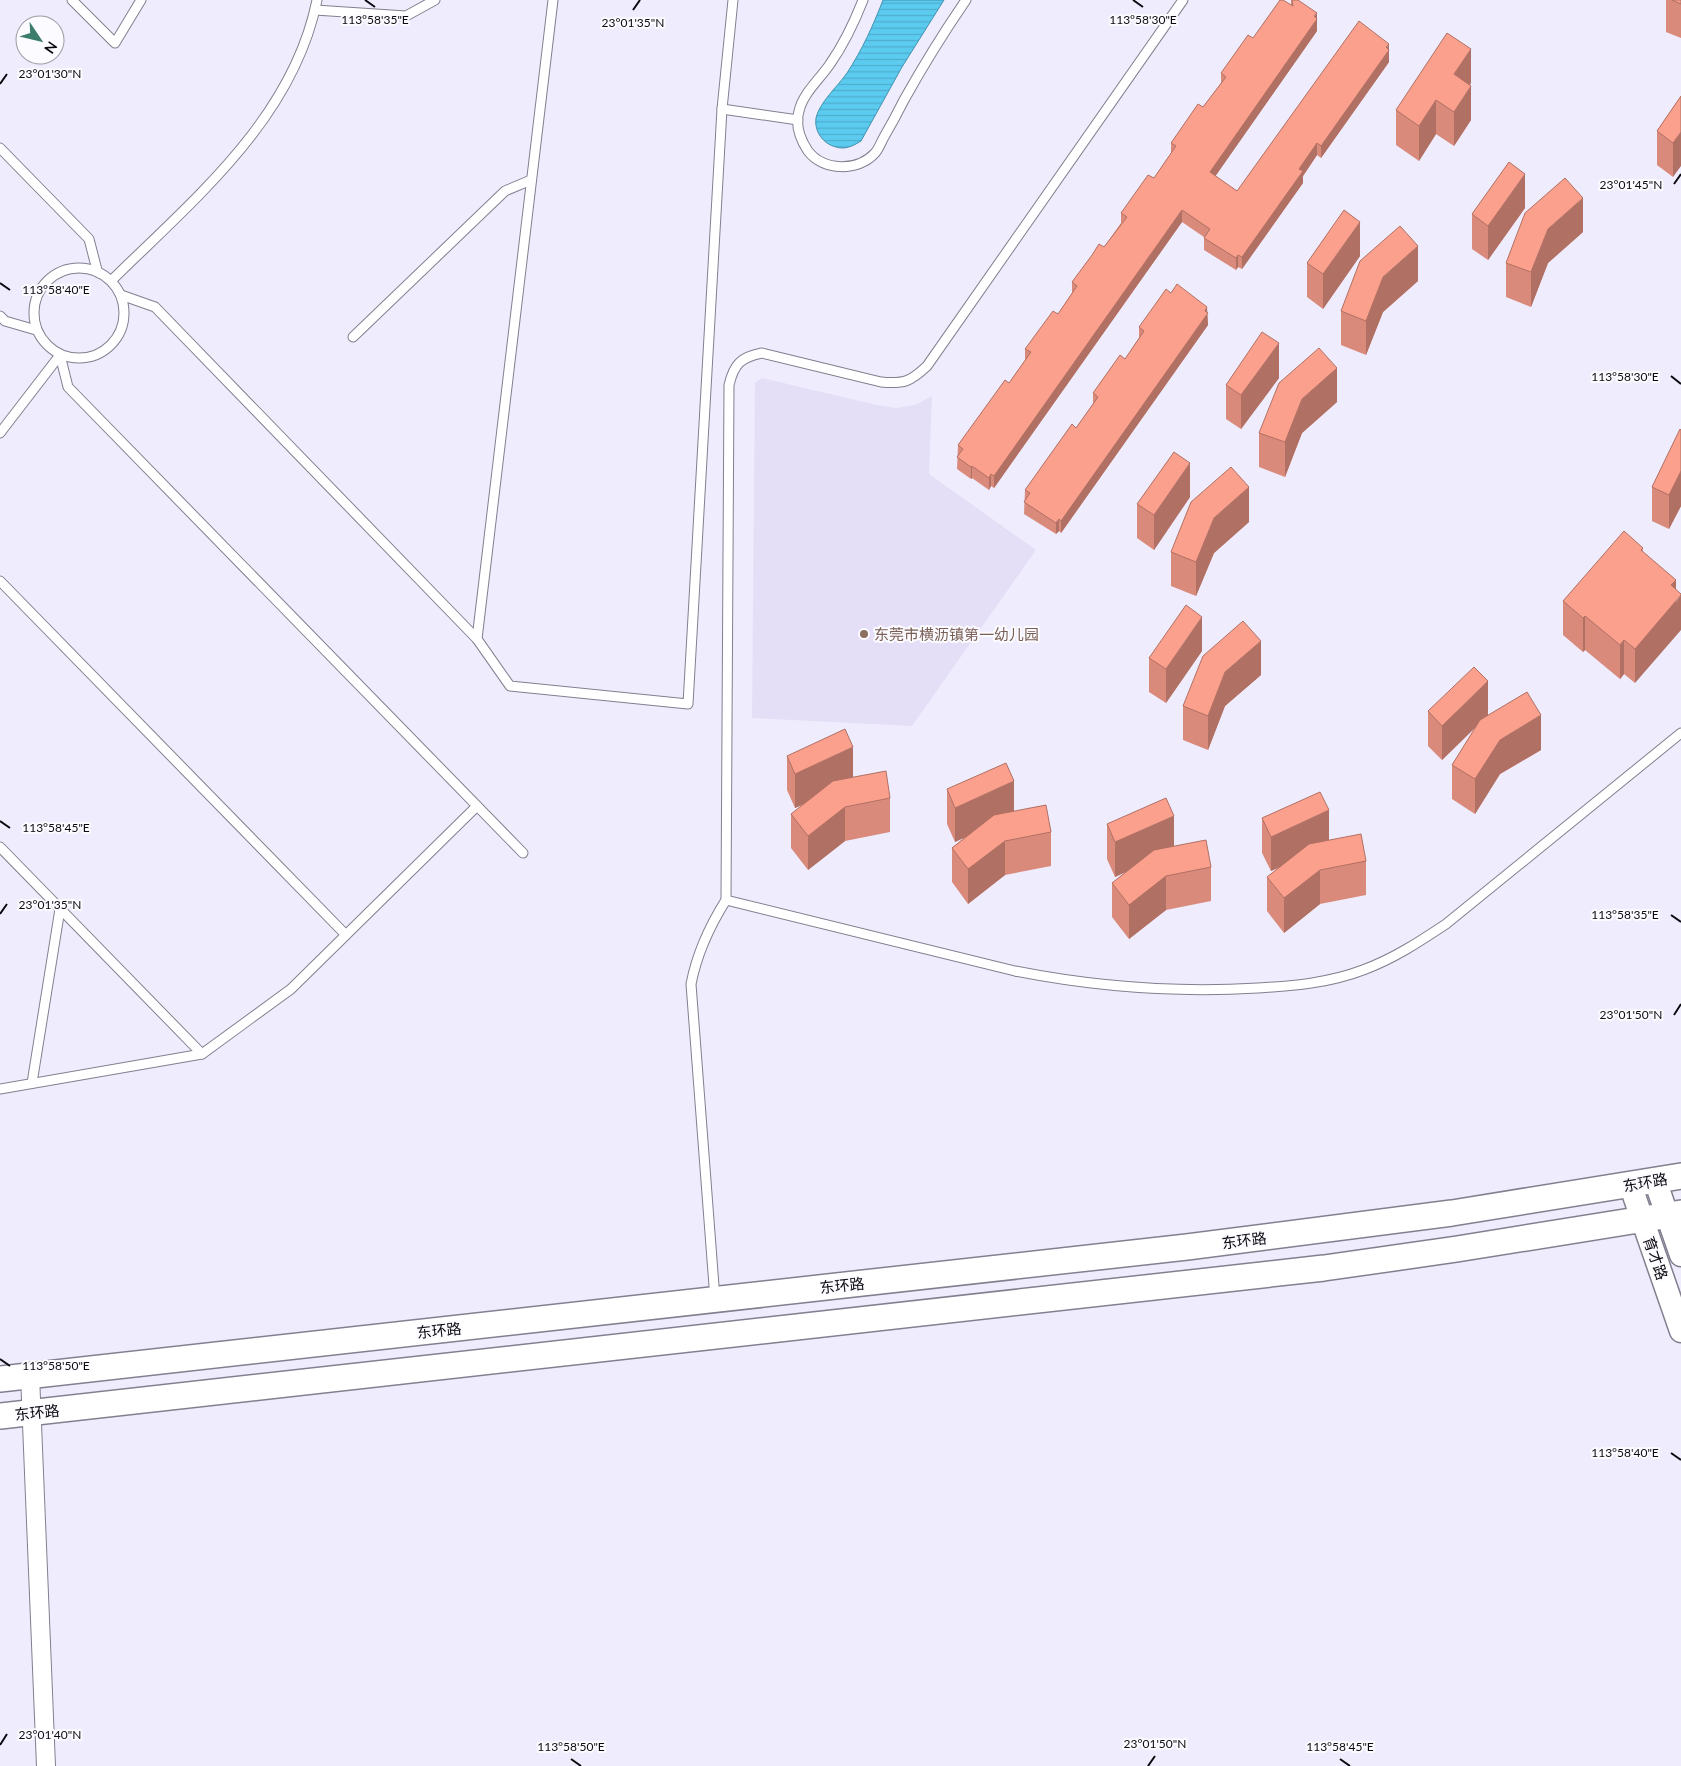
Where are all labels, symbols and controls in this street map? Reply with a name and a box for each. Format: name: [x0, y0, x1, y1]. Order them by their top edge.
text: 113°58'35"E: [341, 12, 409, 27]
text: 113°58'30"E: [1109, 12, 1177, 27]
north arrow: [15, 15, 65, 65]
text: 23°01'35"N: [602, 15, 664, 30]
text: N: [41, 38, 61, 57]
text: 23°01'30"N: [19, 66, 81, 81]
text: 23°01'45"N: [1600, 177, 1662, 192]
text: 113°58'40"E: [22, 282, 90, 297]
text: 113°58'30"E: [1591, 369, 1659, 384]
place label: 东莞市横沥镇第一幼儿园: [874, 625, 1039, 643]
marker: 东莞市横沥镇第一幼儿园: [858, 628, 870, 640]
text: 113°58'45"E: [22, 820, 90, 835]
text: 23°01'35"N: [19, 897, 81, 912]
text: 113°58'35"E: [1591, 907, 1659, 922]
text: 23°01'50"N: [1600, 1007, 1662, 1022]
street label: 东环路: [1621, 1169, 1669, 1195]
street label: 东环路: [1221, 1228, 1267, 1252]
street label: 育才路: [1640, 1234, 1672, 1282]
street label: 东环路: [819, 1274, 865, 1296]
street label: 东环路: [416, 1319, 462, 1341]
text: 113°58'50"E: [22, 1358, 90, 1373]
street label: 东环路: [14, 1401, 60, 1423]
text: 113°58'40"E: [1591, 1445, 1659, 1460]
text: 23°01'40"N: [19, 1727, 81, 1742]
text: 23°01'50"N: [1124, 1736, 1186, 1751]
text: 113°58'50"E: [537, 1739, 605, 1754]
text: 113°58'45"E: [1306, 1739, 1374, 1754]

